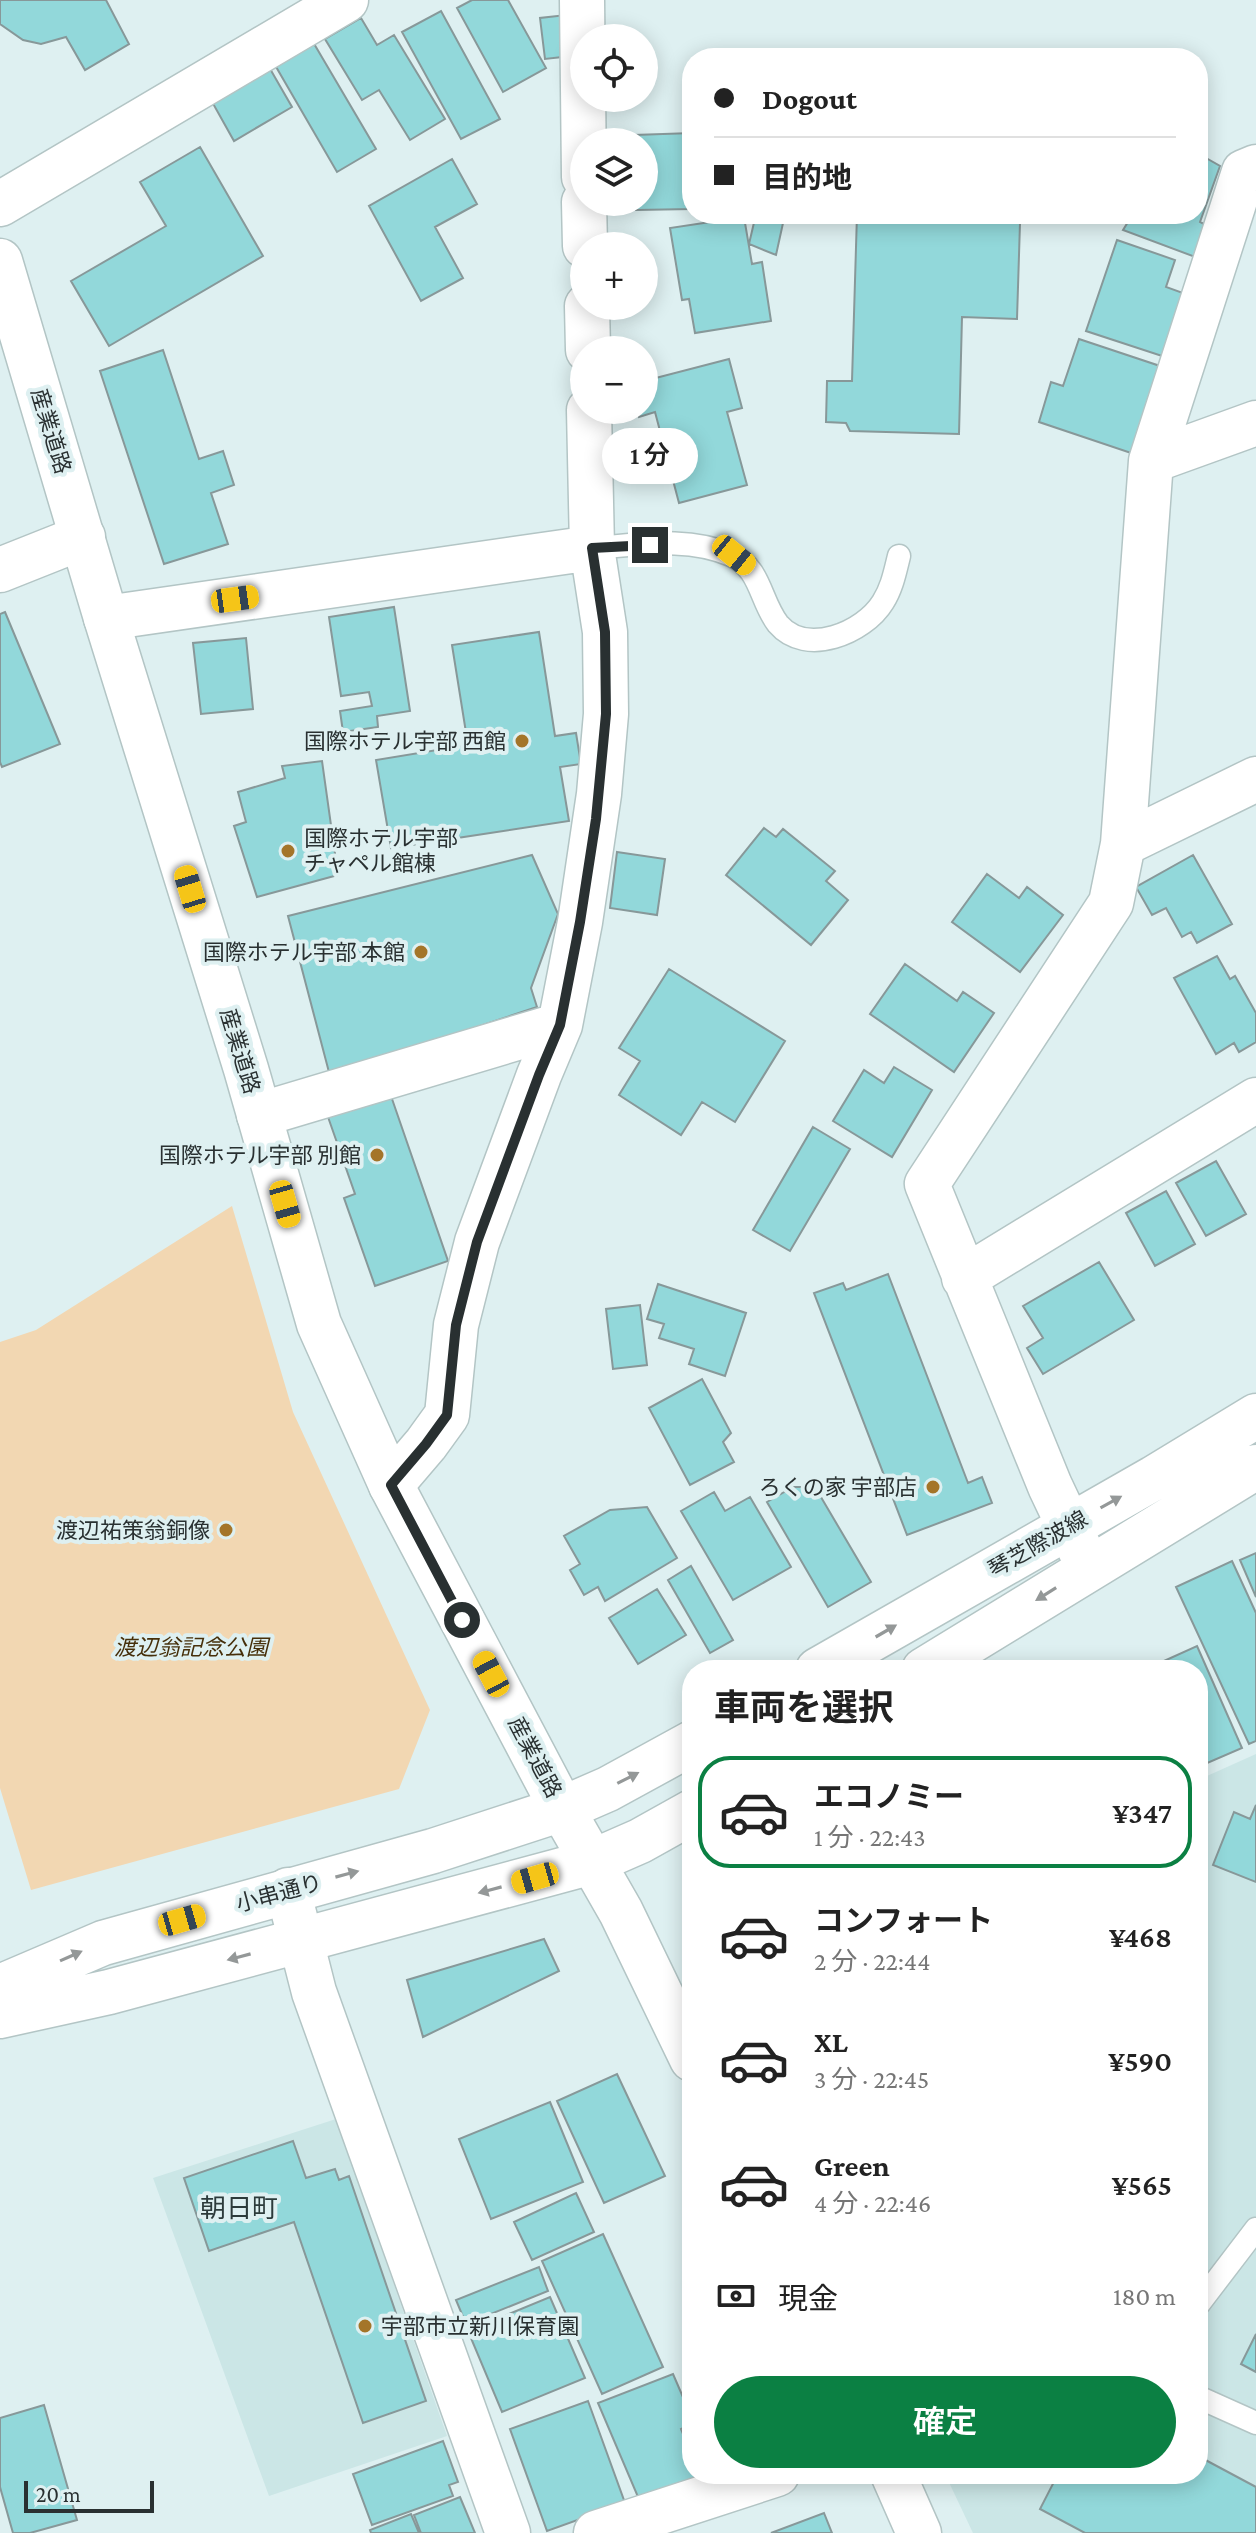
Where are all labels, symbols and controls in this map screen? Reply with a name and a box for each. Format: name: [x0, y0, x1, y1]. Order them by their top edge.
map controls: [570, 24, 658, 424]
button: locate: [570, 24, 658, 112]
text: Dogout: [762, 82, 857, 115]
button: layers: [570, 128, 658, 216]
text: 目的地: [762, 161, 852, 194]
button: +: [570, 232, 658, 320]
button: −: [570, 336, 658, 424]
street label: 産業道路: [26, 385, 76, 477]
callout: 1 分: [602, 429, 698, 485]
text: 1 分: [630, 441, 670, 470]
route end: [632, 527, 668, 563]
car: [708, 531, 760, 579]
car: [210, 584, 260, 614]
place label: 国際ホテル宇部 西館: [304, 729, 506, 754]
marker: 国際ホテル宇部 西館: [513, 732, 531, 750]
place label: 国際ホテル宇部 チャペル館棟: [304, 826, 458, 876]
marker: 国際ホテル宇部 チャペル館棟: [279, 842, 297, 860]
car: [172, 863, 208, 915]
place label: 国際ホテル宇部 本館: [203, 940, 405, 965]
marker: 国際ホテル宇部 本館: [412, 943, 430, 961]
street label: 産業道路: [215, 1005, 265, 1097]
place label: 国際ホテル宇部 別館: [159, 1143, 361, 1168]
marker: 国際ホテル宇部 別館: [368, 1146, 386, 1164]
car: [267, 1178, 303, 1230]
place label: ろくの家 宇部店: [759, 1475, 917, 1500]
marker: ろくの家 宇部店: [924, 1478, 942, 1496]
one-way arrow: [1100, 1495, 1123, 1508]
street label: 琴芝際波線: [984, 1506, 1092, 1582]
place label: 渡辺祐策翁銅像: [56, 1518, 210, 1543]
marker: 渡辺祐策翁銅像: [217, 1521, 235, 1539]
one-way arrow: [1035, 1587, 1057, 1601]
route start: [444, 1602, 480, 1638]
one-way arrow: [875, 1624, 897, 1638]
park label: 渡辺翁記念公園: [114, 1635, 271, 1660]
car: [469, 1647, 513, 1701]
text: 車両を選択: [714, 1688, 894, 1728]
street label: 産業道路: [503, 1712, 567, 1802]
one-way arrow: [617, 1772, 639, 1786]
icon: car: [718, 1776, 790, 1848]
text: エコノミー: [814, 1780, 964, 1813]
text: ¥347: [1112, 1796, 1172, 1829]
text: 1 分 · 22:43: [814, 1823, 925, 1852]
car: [509, 1860, 561, 1896]
one-way arrow: [335, 1868, 360, 1880]
street label: 小串通り: [233, 1870, 325, 1916]
one-way arrow: [478, 1885, 503, 1897]
icon: car: [718, 1900, 790, 1972]
car: [156, 1902, 208, 1938]
text: コンフォート: [814, 1904, 993, 1937]
text: ¥468: [1109, 1920, 1172, 1953]
text: 2 分 · 22:44: [814, 1947, 930, 1976]
one-way arrow: [60, 1950, 83, 1963]
one-way arrow: [226, 1952, 251, 1964]
icon: car: [718, 2024, 790, 2096]
text: XL: [814, 2025, 848, 2058]
text: ¥590: [1108, 2044, 1172, 2077]
text: 3 分 · 22:45: [814, 2065, 929, 2094]
icon: car: [718, 2148, 790, 2220]
text: Green: [814, 2149, 890, 2182]
text: ¥565: [1112, 2168, 1172, 2201]
text: 4 分 · 22:46: [814, 2189, 931, 2218]
district label: 朝日町: [200, 2194, 278, 2223]
icon: cash: [714, 2274, 758, 2318]
text: 現金: [778, 2282, 838, 2315]
text: 180 m: [1113, 2282, 1176, 2311]
place label: 宇部市立新川保育園: [381, 2314, 579, 2339]
marker: 宇部市立新川保育園: [356, 2317, 374, 2335]
button: 確定: [714, 2376, 1176, 2468]
scale bar: [24, 2477, 154, 2513]
text: 20 m: [36, 2482, 81, 2507]

